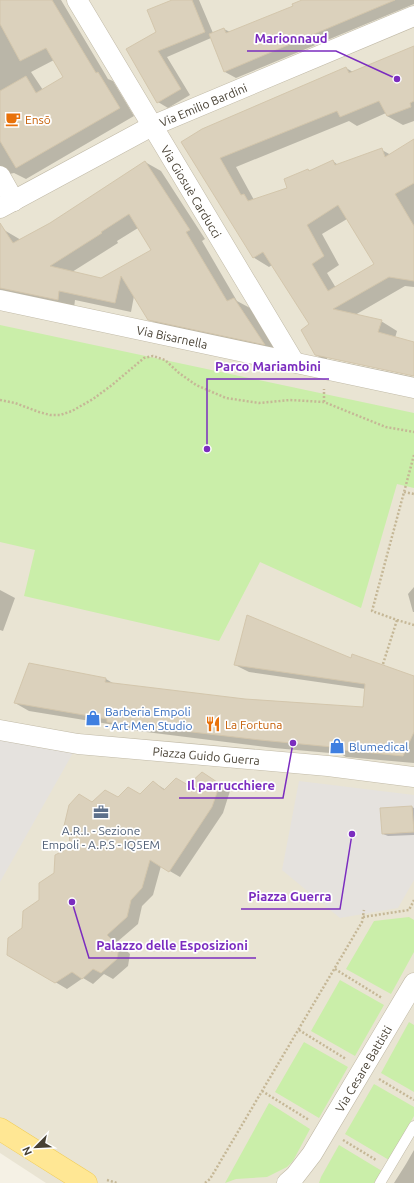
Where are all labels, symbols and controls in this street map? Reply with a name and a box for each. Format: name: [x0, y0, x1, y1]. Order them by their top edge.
callout: Marionnaud: [247, 26, 336, 51]
text: Marionnaud: [254, 31, 328, 45]
street label: Via Emilio Bardini: [157, 80, 249, 129]
cafe icon: Ensō: [4, 110, 22, 128]
place label: Ensō: [25, 113, 51, 126]
street label: Via Giosuè Carducci: [159, 143, 224, 240]
street label: Via Bisarnella: [135, 323, 209, 350]
callout: Parco Mariambini: [207, 354, 329, 379]
text: Parco Mariambini: [215, 359, 321, 373]
place label: Barberia Empoli - Art Men Studio: [105, 705, 193, 732]
shop icon: Barberia Empoli - Art Men Studio: [84, 709, 102, 727]
restaurant icon: La Fortuna: [204, 715, 222, 733]
place label: La Fortuna: [225, 718, 283, 731]
shop icon: Blumedical: [328, 737, 346, 755]
place label: Blumedical: [349, 740, 408, 753]
street label: Piazza Guido Guerra: [152, 744, 260, 766]
callout: Il parrucchiere: [179, 773, 283, 798]
text: Il parrucchiere: [187, 778, 275, 792]
office icon: A.R.I. - Sezione Empoli - A.P.S - IQ5EM: [92, 803, 110, 821]
place label: A.R.I. - Sezione Empoli - A.P.S - IQ5EM: [42, 824, 160, 851]
callout: Piazza Guerra: [241, 884, 340, 909]
text: Piazza Guerra: [248, 889, 332, 903]
callout: Palazzo delle Esposizioni: [89, 933, 256, 958]
text: Palazzo delle Esposizioni: [96, 938, 248, 952]
street label: Via Cesare Battisti: [332, 1023, 394, 1114]
north arrow: [16, 1127, 56, 1167]
text: N: [20, 1145, 34, 1157]

